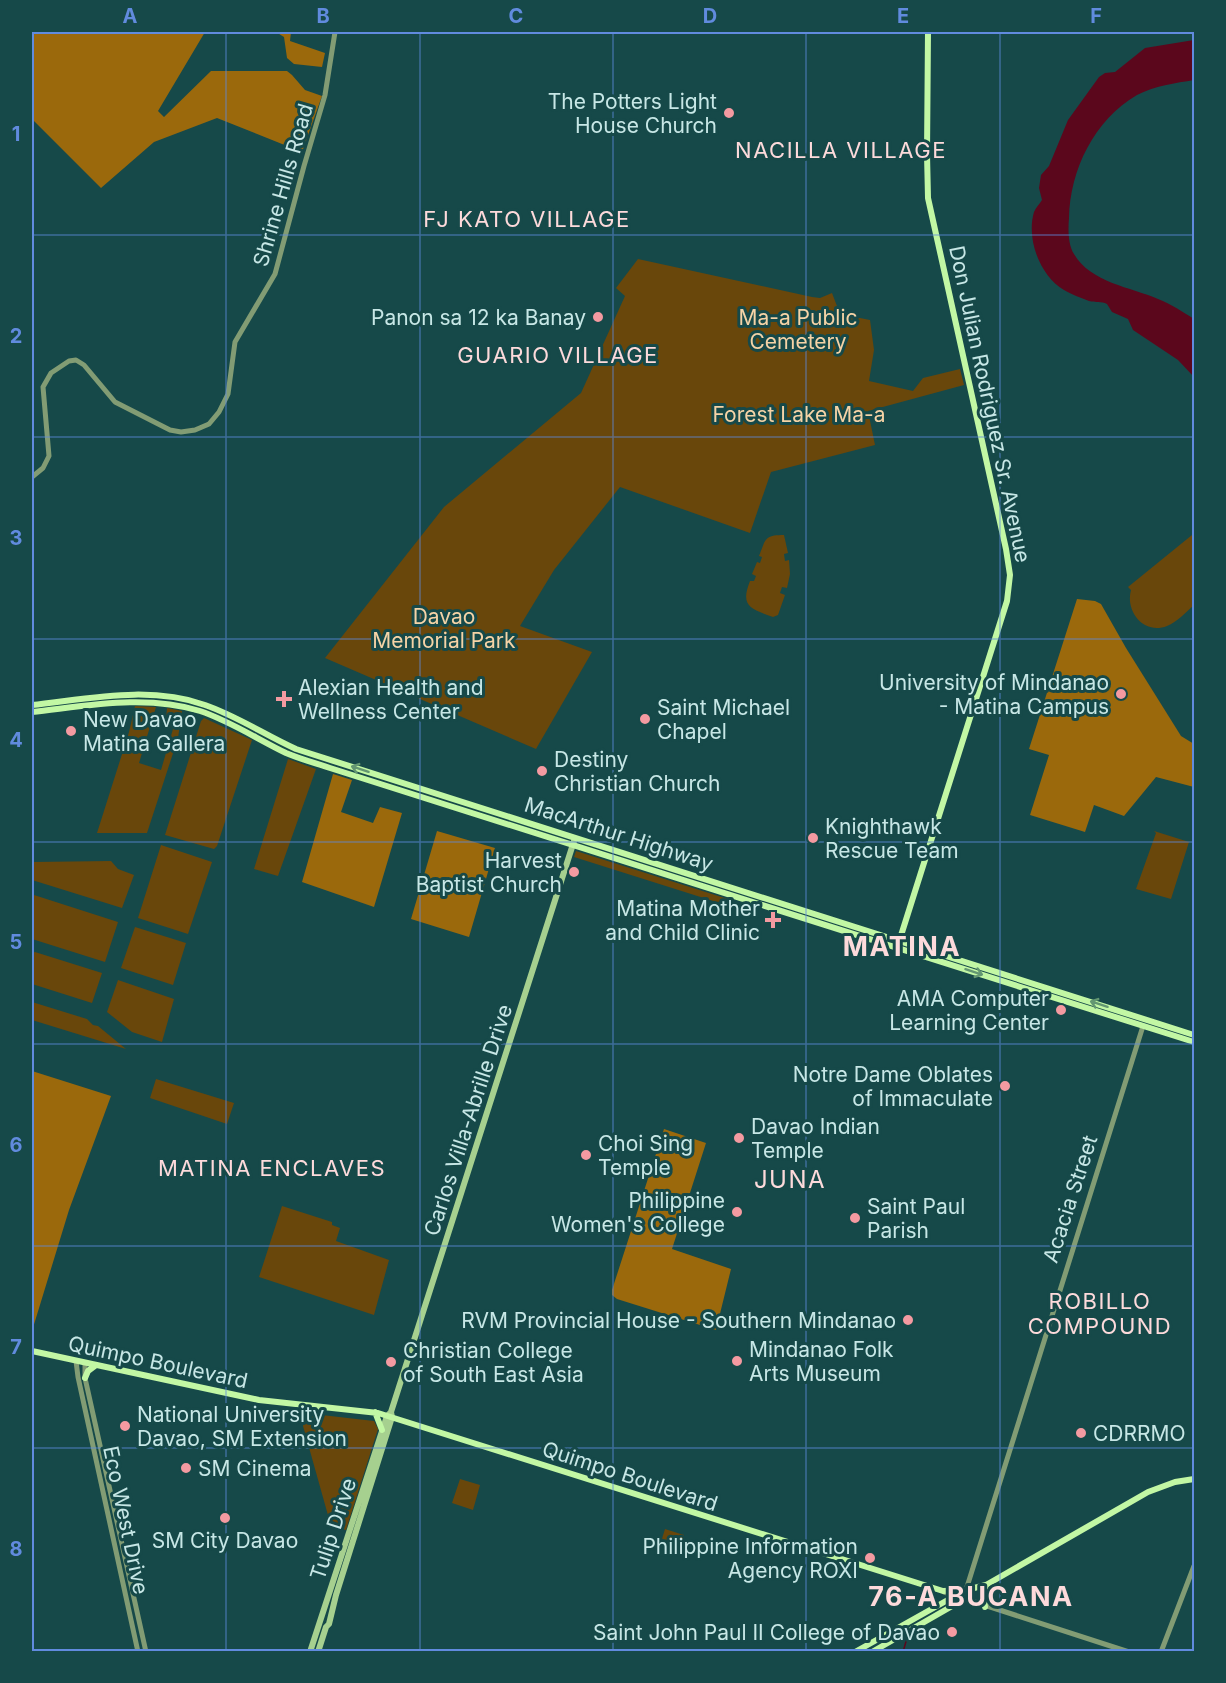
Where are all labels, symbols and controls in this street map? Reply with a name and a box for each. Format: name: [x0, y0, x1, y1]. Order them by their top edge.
text: A: [123, 4, 138, 28]
text: B: [316, 4, 330, 28]
text: C: [509, 4, 523, 28]
text: D: [703, 4, 717, 28]
text: E: [897, 4, 909, 28]
text: F: [1090, 4, 1102, 28]
place label: The Potters Light House Church: [548, 89, 717, 138]
street label: Shrine Hills Road: [248, 101, 318, 269]
marker: The Potters Light House Church: [722, 106, 736, 120]
text: 1: [12, 122, 20, 146]
district label: NACILLA VILLAGE: [735, 137, 947, 163]
district label: FJ KATO VILLAGE: [423, 206, 631, 232]
street label: Don Julian Rodriguez Sr. Avenue: [944, 243, 1036, 565]
place label: Panon sa 12 ka Banay: [371, 305, 586, 330]
park label: Ma-a Public Cemetery: [739, 305, 857, 354]
marker: Panon sa 12 ka Banay: [591, 310, 605, 324]
text: 2: [10, 324, 22, 348]
district label: GUARIO VILLAGE: [457, 342, 659, 368]
park label: Forest Lake Ma-a: [713, 402, 885, 427]
text: 3: [10, 526, 22, 550]
park label: Davao Memorial Park: [372, 604, 516, 653]
place label: University of Mindanao - Matina Campus: [879, 670, 1109, 719]
place label: Alexian Health and Wellness Center: [298, 675, 484, 724]
marker: University of Mindanao - Matina Campus: [1114, 687, 1128, 701]
marker: Alexian Health and Wellness Center: [275, 690, 293, 708]
place label: Saint Michael Chapel: [657, 695, 790, 744]
place label: New Davao Matina Gallera: [83, 707, 225, 756]
marker: Saint Michael Chapel: [638, 712, 652, 726]
marker: New Davao Matina Gallera: [64, 724, 78, 738]
text: 4: [9, 728, 23, 752]
place label: Destiny Christian Church: [554, 747, 720, 796]
one-way arrow: [351, 763, 370, 774]
marker: Destiny Christian Church: [535, 764, 549, 778]
street label: MacArthur Highway: [522, 792, 717, 876]
place label: Knighthawk Rescue Team: [825, 814, 959, 863]
marker: Knighthawk Rescue Team: [806, 831, 820, 845]
place label: Harvest Baptist Church: [416, 848, 562, 897]
marker: Harvest Baptist Church: [567, 865, 581, 879]
place label: Matina Mother and Child Clinic: [605, 896, 760, 945]
marker: Matina Mother and Child Clinic: [764, 911, 782, 929]
text: 5: [10, 930, 22, 954]
district label: MATINA: [843, 930, 961, 963]
one-way arrow: [964, 967, 983, 978]
place label: AMA Computer Learning Center: [889, 986, 1049, 1035]
one-way arrow: [1090, 998, 1109, 1009]
street label: Carlos Villa-Abrille Drive: [419, 1001, 517, 1239]
marker: AMA Computer Learning Center: [1054, 1003, 1068, 1017]
place label: Notre Dame Oblates of Immaculate: [793, 1062, 993, 1111]
marker: Notre Dame Oblates of Immaculate: [998, 1079, 1012, 1093]
place label: Davao Indian Temple: [751, 1114, 880, 1163]
place label: Choi Sing Temple: [598, 1131, 693, 1180]
marker: Davao Indian Temple: [732, 1131, 746, 1145]
street label: Acacia Street: [1038, 1132, 1102, 1266]
text: 6: [10, 1133, 23, 1157]
marker: Choi Sing Temple: [579, 1148, 593, 1162]
district label: MATINA ENCLAVES: [158, 1155, 386, 1181]
district label: JUNA: [754, 1165, 826, 1194]
place label: Philippine Women's College: [551, 1188, 725, 1237]
place label: Saint Paul Parish: [867, 1194, 965, 1243]
marker: Philippine Women's College: [730, 1205, 744, 1219]
marker: Saint Paul Parish: [848, 1211, 862, 1225]
district label: ROBILLO COMPOUND: [1028, 1288, 1172, 1339]
place label: RVM Provincial House - Southern Mindanao: [461, 1308, 896, 1333]
marker: RVM Provincial House - Southern Mindanao: [901, 1313, 915, 1327]
street label: Quimpo Boulevard: [66, 1331, 250, 1393]
text: 7: [10, 1335, 22, 1359]
place label: Mindanao Folk Arts Museum: [749, 1337, 894, 1386]
place label: Christian College of South East Asia: [403, 1338, 584, 1387]
marker: Mindanao Folk Arts Museum: [730, 1354, 744, 1368]
marker: Christian College of South East Asia: [384, 1355, 398, 1369]
place label: National University Davao, SM Extension: [137, 1402, 347, 1451]
marker: National University Davao, SM Extension: [118, 1419, 132, 1433]
place label: CDRRMO: [1093, 1421, 1186, 1446]
marker: CDRRMO: [1074, 1426, 1088, 1440]
street label: Quimpo Boulevard: [539, 1436, 721, 1516]
street label: Eco West Drive: [98, 1444, 154, 1596]
place label: SM Cinema: [198, 1456, 312, 1481]
marker: SM Cinema: [179, 1461, 193, 1475]
street label: Tulip Drive: [305, 1475, 361, 1583]
marker: SM City Davao: [218, 1511, 232, 1525]
place label: SM City Davao: [152, 1528, 298, 1553]
place label: Philippine Information Agency ROXI: [642, 1534, 858, 1583]
text: 8: [9, 1537, 23, 1561]
marker: Philippine Information Agency ROXI: [863, 1551, 877, 1565]
district label: 76-A BUCANA: [868, 1580, 1074, 1613]
place label: Saint John Paul II College of Davao: [593, 1620, 940, 1645]
marker: Saint John Paul II College of Davao: [945, 1625, 959, 1639]

